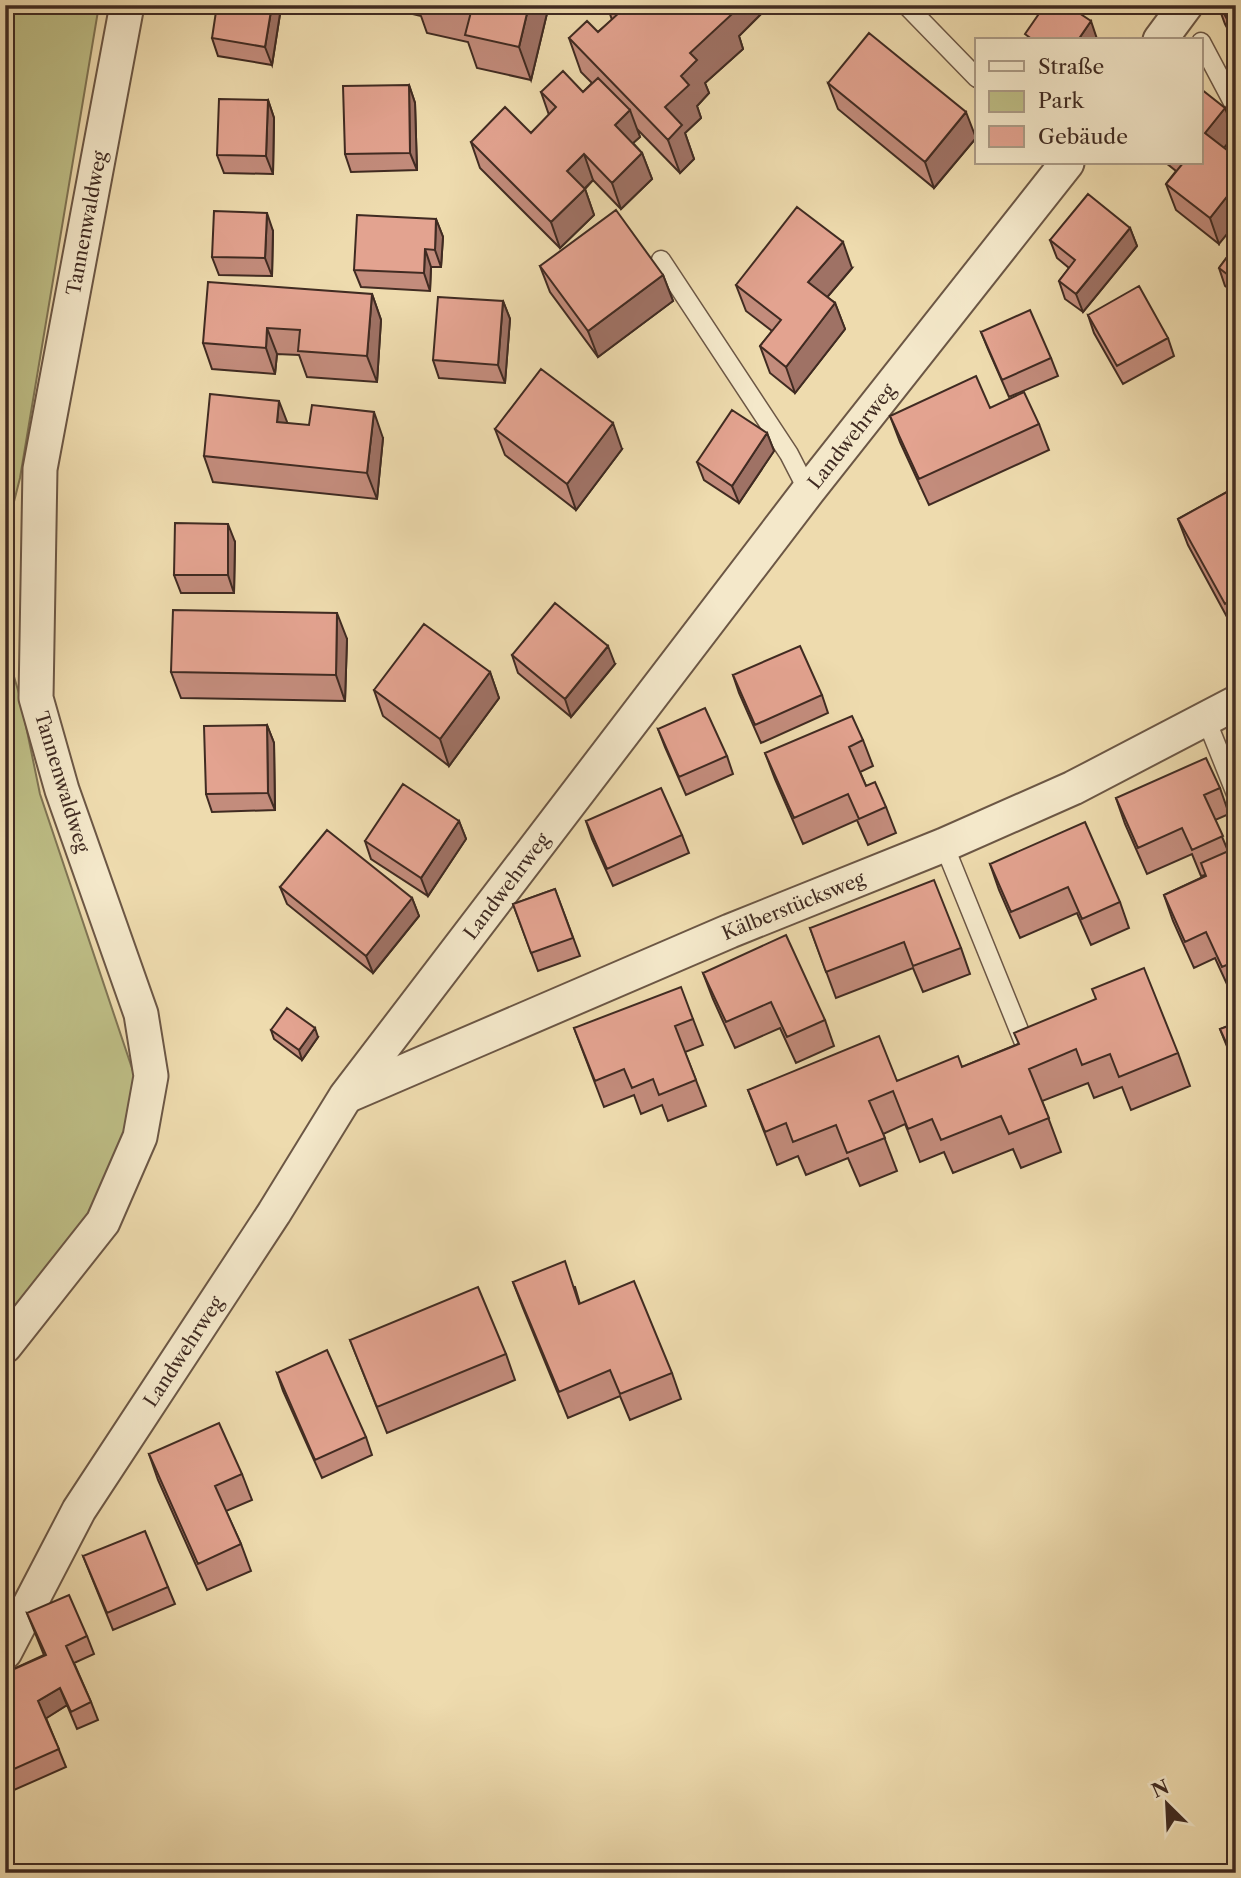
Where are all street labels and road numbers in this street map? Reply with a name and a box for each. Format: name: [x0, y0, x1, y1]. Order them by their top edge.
street label: Tannenwaldweg: [61, 148, 111, 297]
street label: Landwehrweg: [803, 378, 900, 493]
street label: Tannenwaldweg: [30, 709, 95, 856]
street label: Landwehrweg: [459, 828, 555, 944]
street label: Kälberstücksweg: [718, 866, 869, 945]
street label: Landwehrweg: [139, 1291, 228, 1411]

